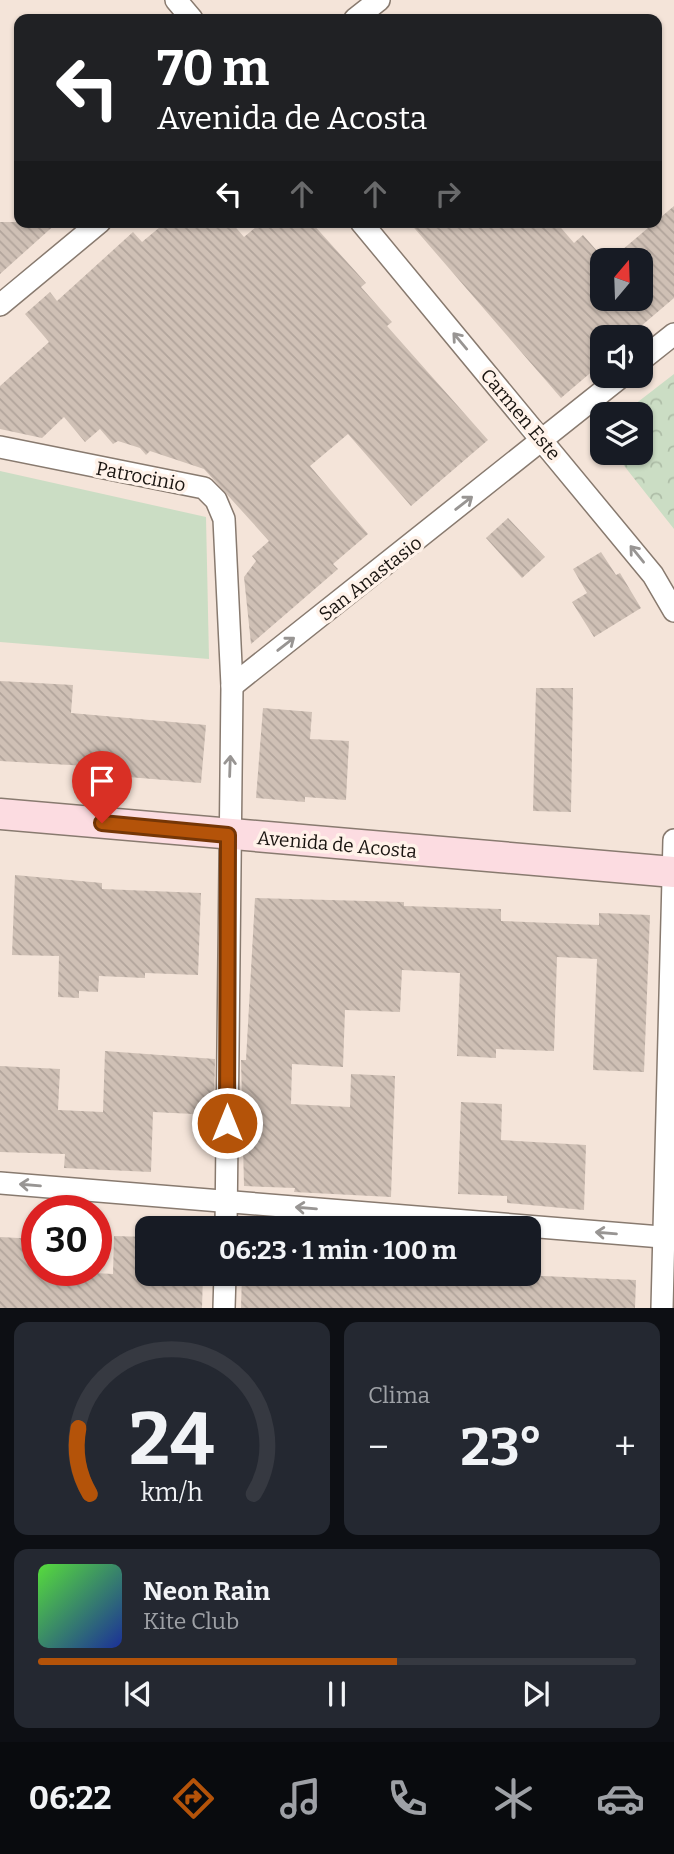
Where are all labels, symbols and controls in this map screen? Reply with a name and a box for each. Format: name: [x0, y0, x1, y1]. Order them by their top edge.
text: 70 m: [157, 39, 269, 98]
icon: left: [42, 42, 133, 133]
text: Avenida de Acosta: [157, 99, 427, 137]
icon: left: [210, 175, 248, 213]
icon: ahead: [283, 175, 321, 213]
icon: ahead: [356, 175, 394, 213]
icon: right: [429, 175, 467, 213]
north arrow: [590, 248, 653, 312]
map controls: [590, 248, 653, 465]
button: sound: [590, 325, 653, 388]
one-way arrow: [453, 333, 468, 351]
street label: Carmen Este: [476, 364, 566, 465]
button: layers: [590, 402, 653, 465]
street label: Patrocinio: [94, 457, 188, 496]
one-way arrow: [455, 495, 473, 511]
street label: San Anastasio: [314, 531, 427, 626]
one-way arrow: [629, 546, 644, 564]
one-way arrow: [276, 637, 295, 652]
pin: [72, 751, 132, 823]
one-way arrow: [224, 755, 237, 778]
icon: arrive: [83, 762, 121, 800]
street label: Avenida de Acosta: [256, 826, 419, 863]
position arrow: [190, 1086, 264, 1160]
one-way arrow: [20, 1178, 42, 1191]
speed limit sign: 30: [21, 1195, 112, 1286]
one-way arrow: [295, 1201, 318, 1214]
one-way arrow: [595, 1226, 618, 1239]
text: 06:23 · 1 min · 100 m: [219, 1235, 457, 1266]
text: Clima: [368, 1381, 430, 1409]
text: 24: [129, 1397, 215, 1484]
text: 23°: [461, 1416, 543, 1479]
text: −: [368, 1424, 389, 1470]
text: +: [614, 1424, 636, 1470]
text: km/h: [141, 1478, 203, 1508]
text: Neon Rain: [143, 1576, 270, 1607]
text: Kite Club: [143, 1607, 239, 1635]
icon: previous: [119, 1675, 157, 1713]
icon: pause: [318, 1675, 356, 1713]
icon: next: [517, 1675, 555, 1713]
icon: directions: [169, 1774, 218, 1823]
icon: music: [276, 1774, 325, 1823]
icon: phone: [383, 1774, 432, 1823]
icon: climate: [489, 1774, 538, 1823]
icon: car: [596, 1774, 645, 1823]
text: 06:22: [29, 1779, 112, 1817]

